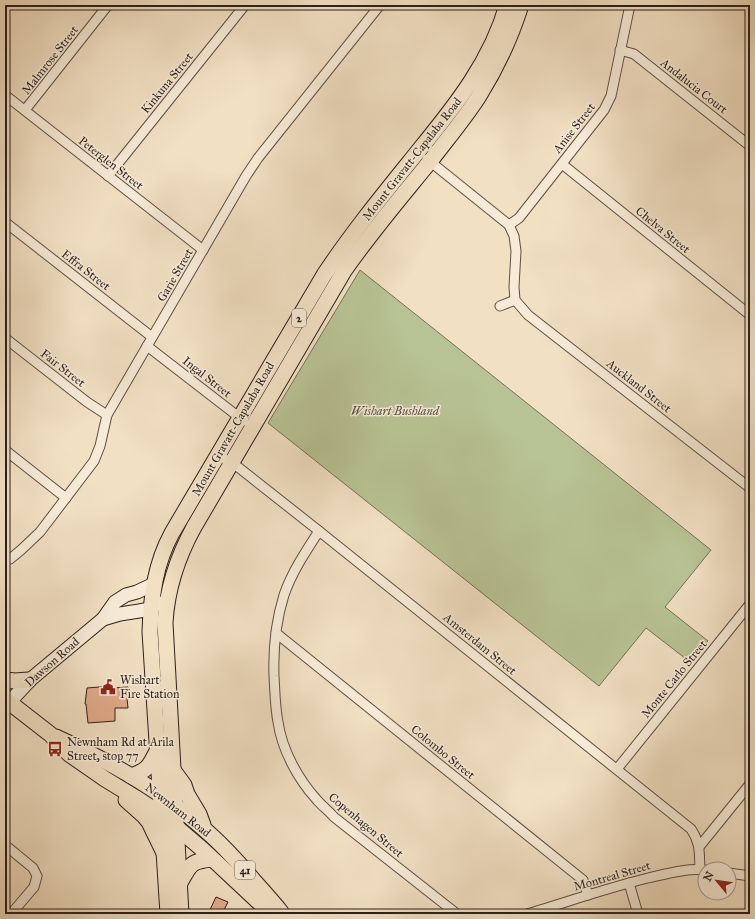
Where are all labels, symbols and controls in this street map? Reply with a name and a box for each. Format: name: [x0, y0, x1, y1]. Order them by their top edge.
street label: Malmrose Street: [19, 22, 82, 97]
street label: Kinkuna Street: [138, 49, 196, 116]
street label: Andalucia Court: [657, 55, 731, 117]
street label: Mount Gravatt-Capalaba Road: [360, 95, 464, 223]
street label: Anise Street: [550, 100, 598, 157]
street label: Peterglen Street: [75, 133, 147, 194]
street label: Chelva Street: [633, 204, 694, 257]
street label: Garie Street: [154, 245, 196, 304]
street label: Effra Street: [59, 247, 114, 294]
road number: 2: [292, 309, 306, 327]
street label: Fair Street: [38, 346, 89, 390]
street label: Ingal Street: [179, 354, 235, 402]
street label: Auckland Street: [603, 356, 675, 416]
street label: Mount Gravatt-Capalaba Road: [189, 360, 277, 498]
park label: Wishart Bushland: [351, 404, 440, 418]
street label: Amsterdam Street: [440, 610, 520, 678]
street label: Dawson Road: [22, 635, 82, 689]
street label: Monte Carlo Street: [638, 637, 710, 721]
place label: Wishart Fire Station: [120, 673, 180, 701]
public building icon: Wishart Fire Station: [99, 678, 117, 696]
street label: Colombo Street: [408, 722, 478, 782]
place label: Newnham Rd at Arila Street, stop 77: [67, 735, 175, 763]
bus stop icon: Newnham Rd at Arila Street, stop 77: [46, 740, 64, 758]
street label: Newnham Road: [142, 780, 214, 840]
street label: Copenhagen Street: [325, 790, 407, 862]
street label: Montreal Street: [572, 858, 653, 894]
road number: 41: [235, 861, 255, 879]
north arrow: [697, 861, 737, 901]
text: N: [701, 869, 717, 884]

